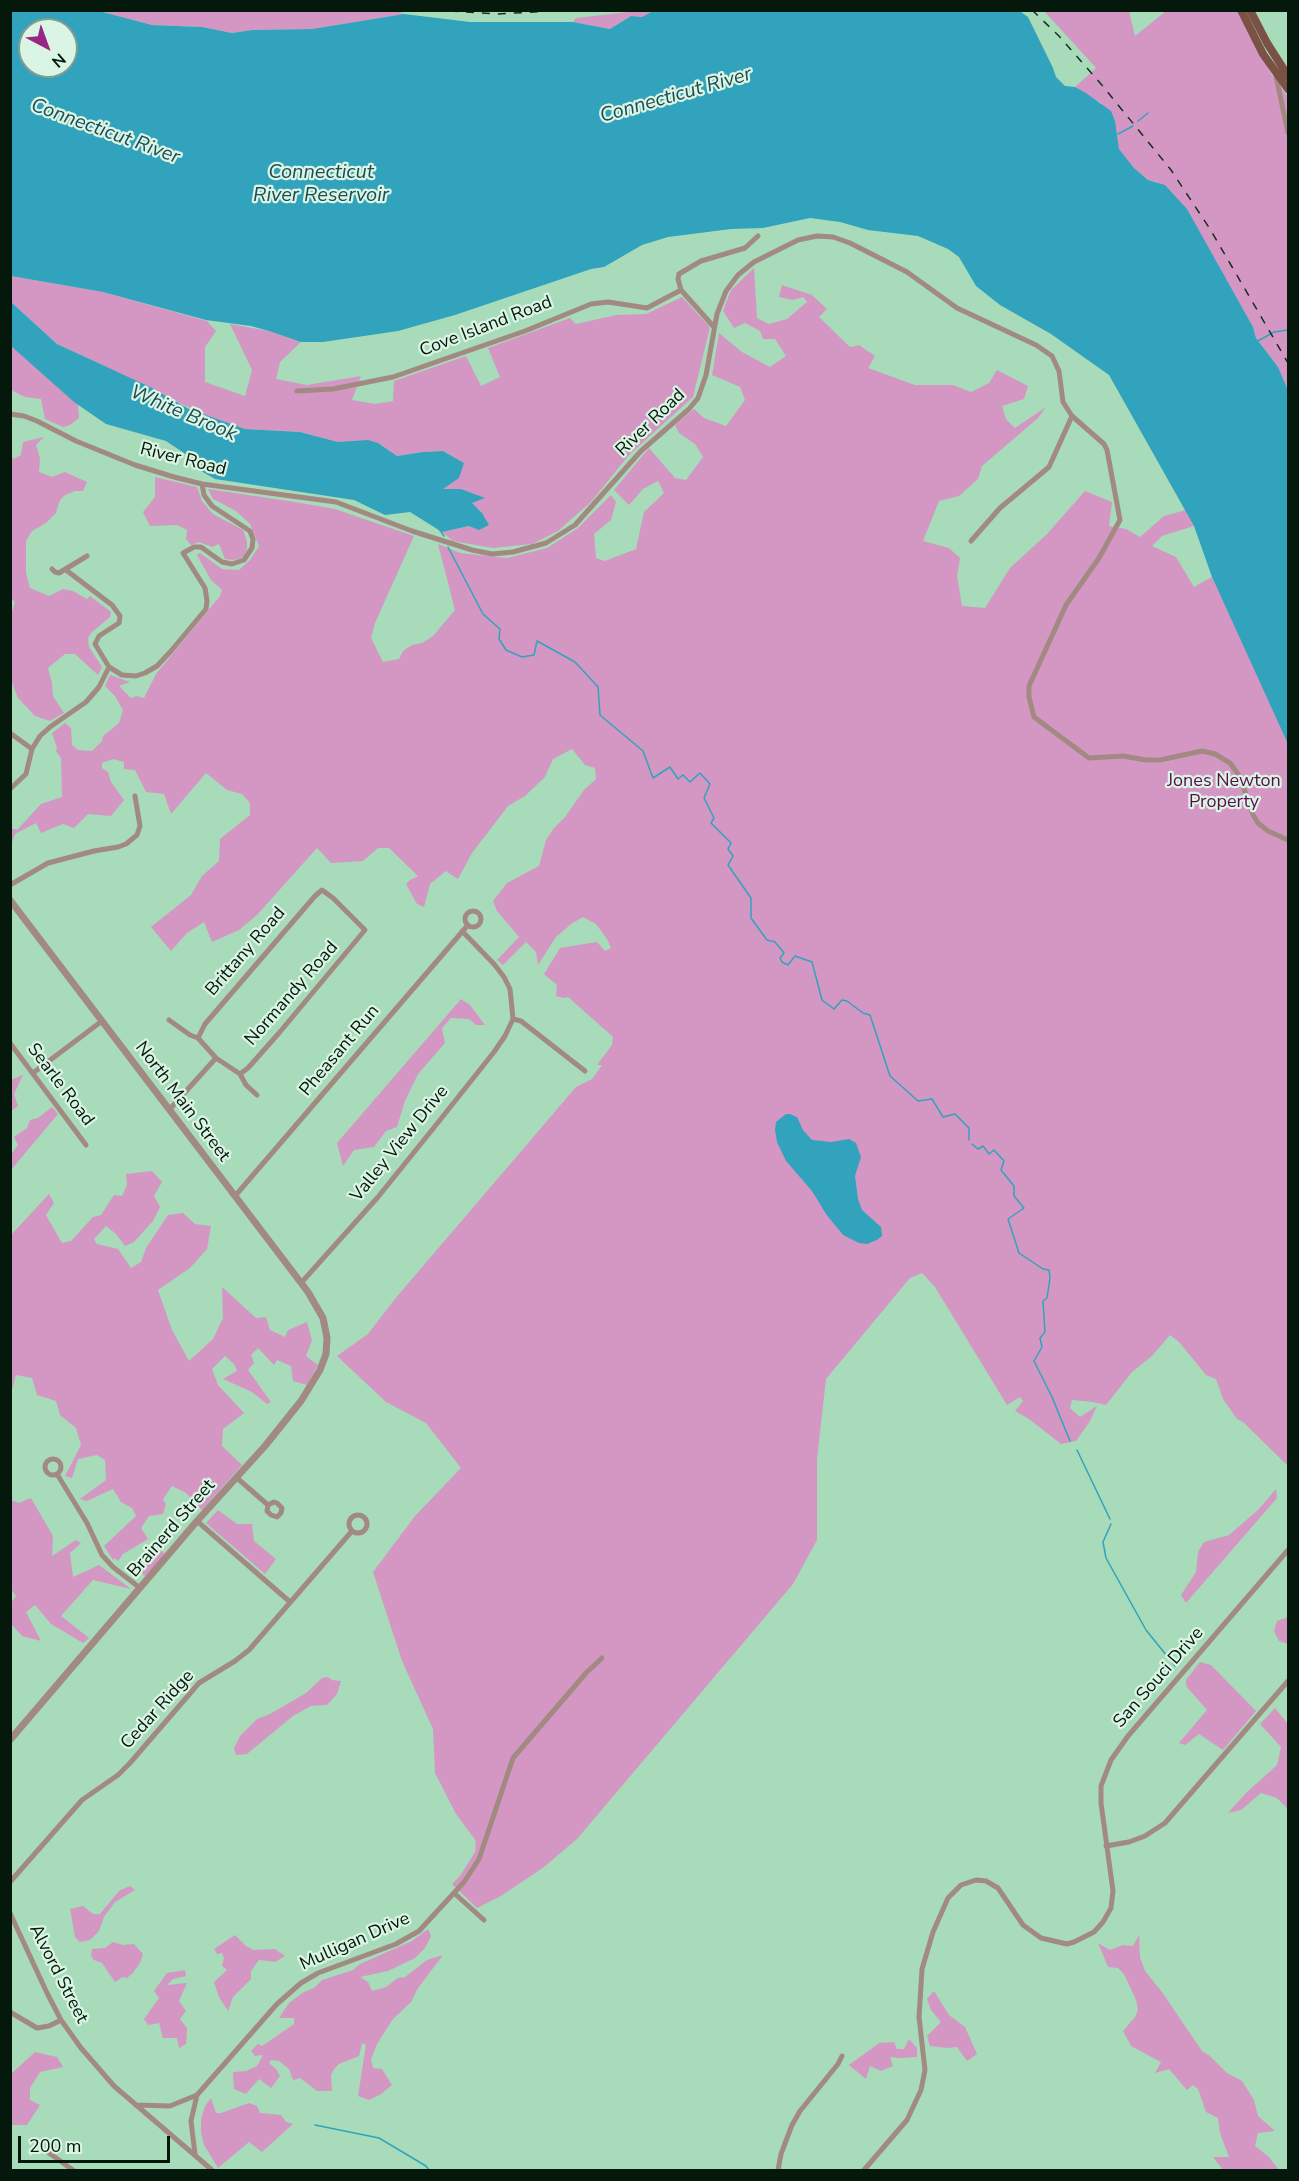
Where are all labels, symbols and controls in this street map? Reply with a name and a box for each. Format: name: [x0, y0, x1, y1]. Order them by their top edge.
north arrow: [18, 18, 78, 78]
text: N: [47, 48, 70, 72]
water label: Connecticut River: [597, 63, 755, 129]
water label: Connecticut River: [27, 94, 183, 170]
water label: Connecticut River Reservoir: [253, 161, 389, 208]
street label: Cove Island Road: [417, 292, 555, 362]
water label: White Brook: [126, 381, 240, 447]
street label: River Road: [612, 385, 690, 461]
street label: River Road: [138, 439, 228, 481]
park label: Jones Newton Property: [1167, 771, 1281, 814]
street label: Brittany Road: [202, 903, 290, 1001]
street label: Normandy Road: [241, 937, 343, 1051]
street label: Pheasant Run: [296, 1001, 384, 1101]
street label: North Main Street: [130, 1038, 234, 1166]
street label: Searle Road: [22, 1039, 98, 1131]
street label: Valley View Drive: [347, 1082, 453, 1206]
street label: Brainerd Street: [124, 1476, 220, 1582]
street label: San Souci Drive: [1109, 1623, 1209, 1733]
street label: Cedar Ridge: [117, 1666, 199, 1754]
street label: Mulligan Drive: [297, 1908, 413, 1976]
street label: Alvord Street: [24, 1921, 92, 2027]
scale bar: [21, 2124, 172, 2162]
text: 200 m: [29, 2134, 81, 2158]

